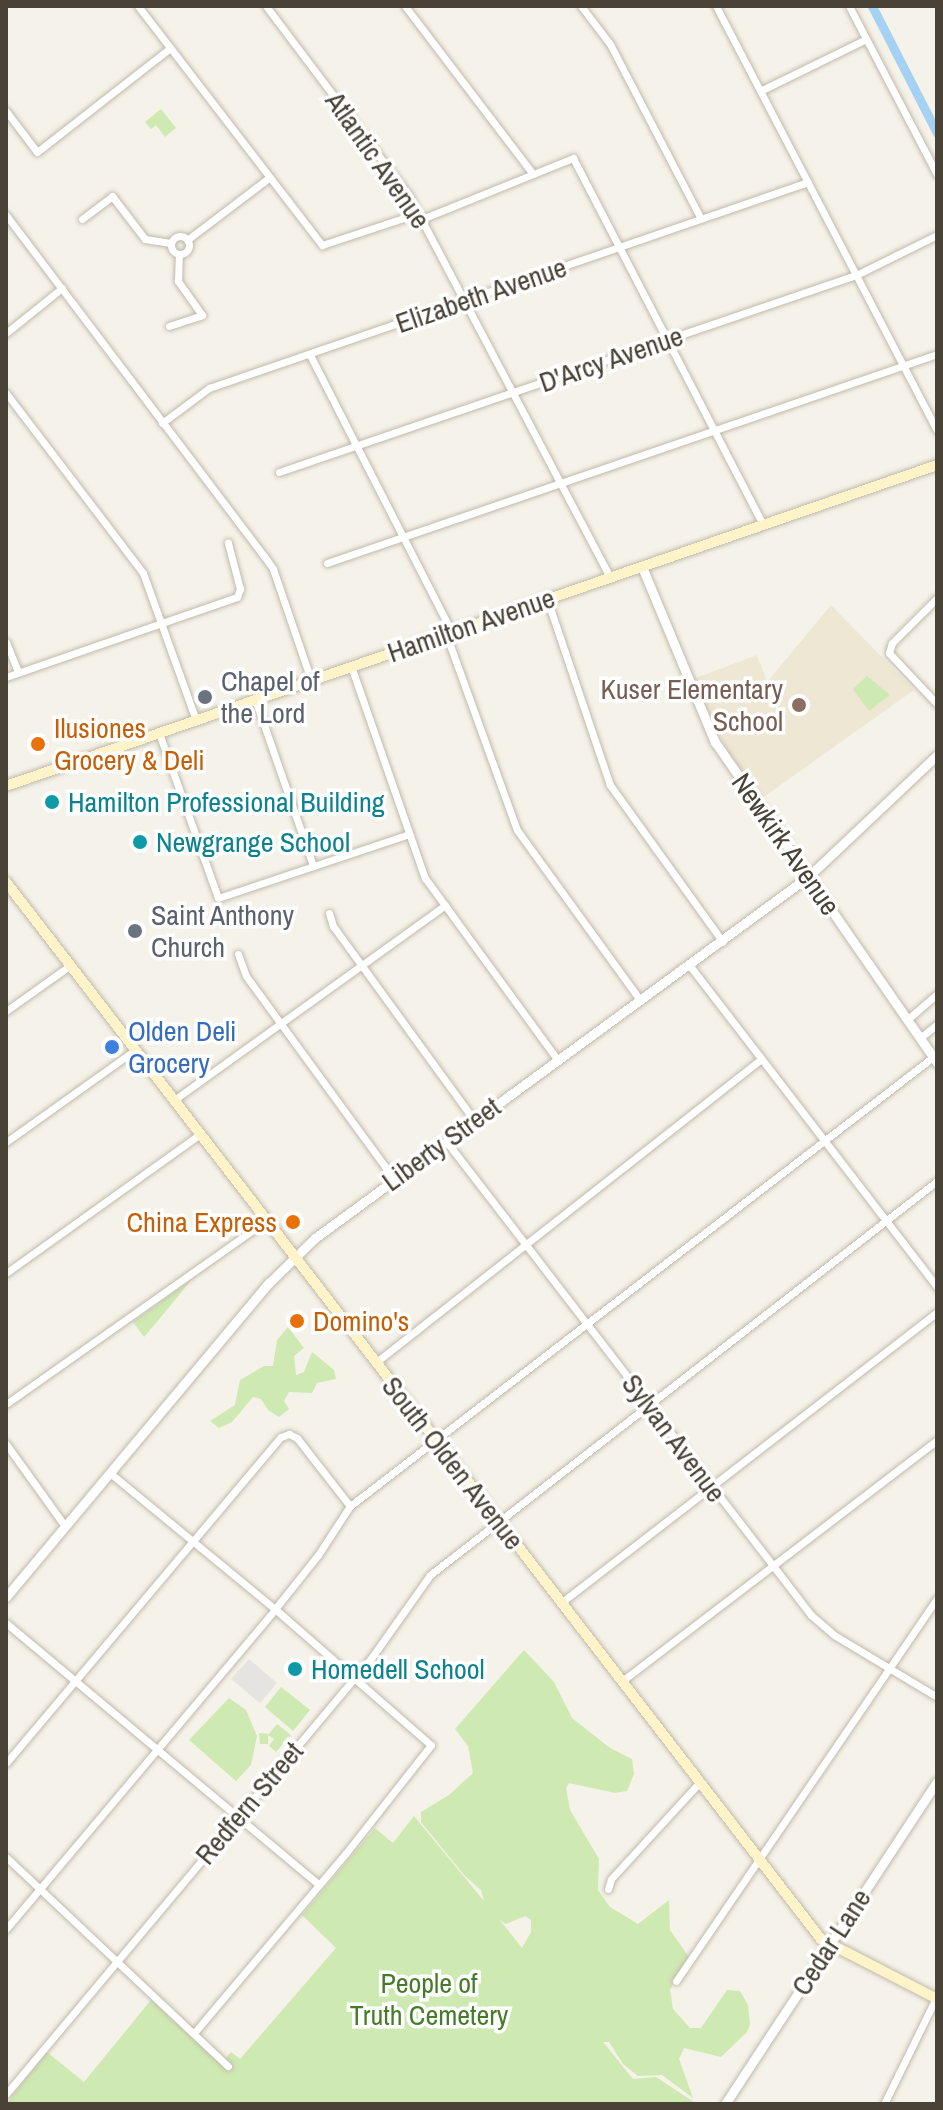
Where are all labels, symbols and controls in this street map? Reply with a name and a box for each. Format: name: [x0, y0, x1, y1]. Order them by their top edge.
street label: Atlantic Avenue: [318, 85, 438, 235]
street label: Elizabeth Avenue: [391, 250, 571, 340]
street label: D'Arcy Avenue: [534, 319, 688, 399]
street label: Hamilton Avenue: [382, 581, 560, 669]
place label: Chapel of the Lord: [221, 664, 319, 730]
place label: Kuser Elementary School: [601, 672, 783, 738]
marker: Chapel of the Lord: [196, 688, 214, 706]
marker: Kuser Elementary School: [790, 696, 808, 714]
place label: Ilusiones Grocery & Deli: [54, 711, 205, 777]
marker: Ilusiones Grocery & Deli: [29, 735, 47, 753]
street label: Newkirk Avenue: [724, 766, 848, 922]
place label: Hamilton Professional Building: [68, 785, 385, 819]
marker: Hamilton Professional Building: [43, 793, 61, 811]
place label: Newgrange School: [156, 825, 350, 859]
marker: Newgrange School: [131, 833, 149, 851]
place label: Saint Anthony Church: [151, 898, 295, 964]
marker: Saint Anthony Church: [126, 922, 144, 940]
place label: Olden Deli Grocery: [128, 1014, 236, 1080]
marker: Olden Deli Grocery: [103, 1038, 121, 1056]
street label: Liberty Street: [375, 1090, 507, 1198]
place label: China Express: [126, 1205, 277, 1239]
marker: China Express: [284, 1213, 302, 1231]
place label: Domino's: [313, 1304, 409, 1338]
marker: Domino's: [288, 1312, 306, 1330]
street label: Sylvan Avenue: [615, 1367, 733, 1509]
street label: South Olden Avenue: [375, 1369, 531, 1557]
place label: Homedell School: [311, 1652, 485, 1686]
marker: Homedell School: [286, 1660, 304, 1678]
street label: Redfern Street: [188, 1735, 310, 1871]
street label: Cedar Lane: [784, 1883, 878, 2001]
park label: People of Truth Cemetery: [350, 1966, 508, 2032]

